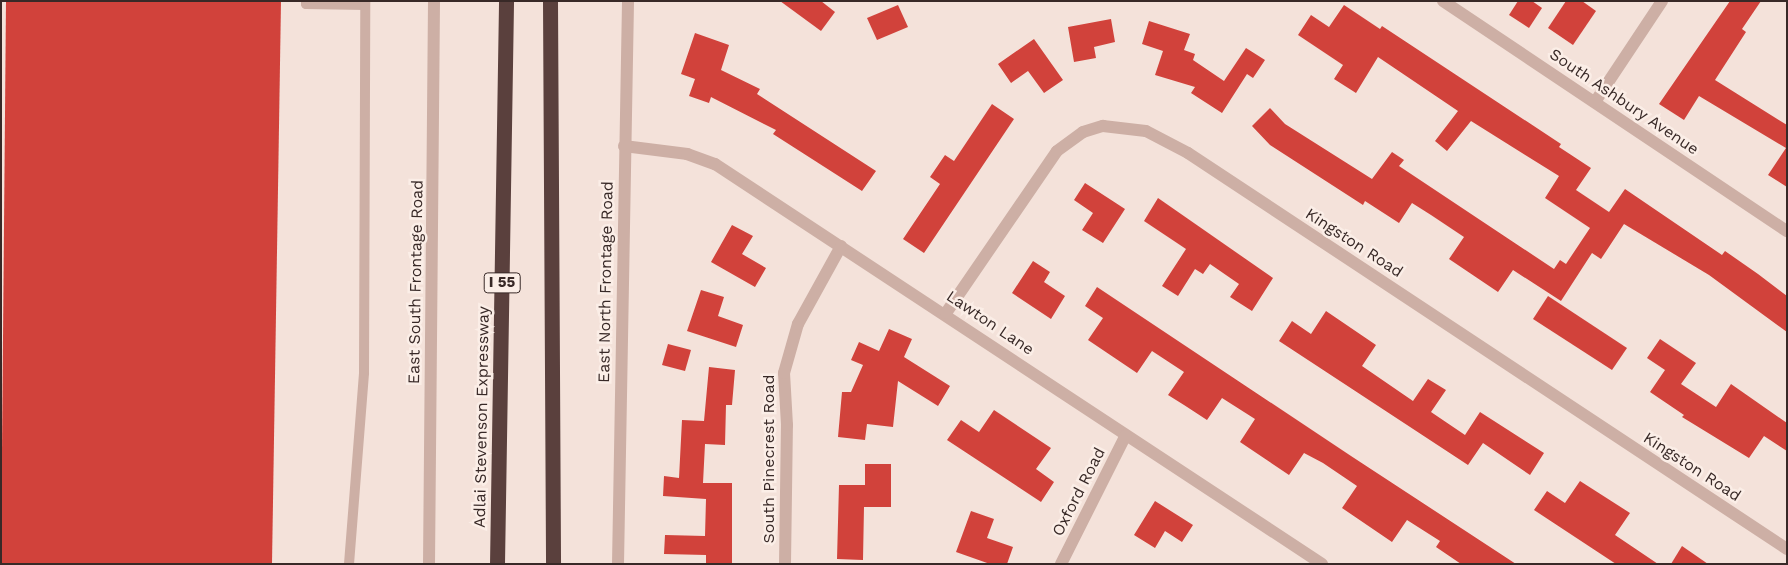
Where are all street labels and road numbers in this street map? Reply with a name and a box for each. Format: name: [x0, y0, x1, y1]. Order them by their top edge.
street label: South Ashbury Avenue: [1545, 44, 1703, 160]
street label: East South Frontage Road: [405, 180, 427, 384]
street label: East North Frontage Road: [595, 181, 617, 383]
street label: Kingston Road: [1302, 204, 1406, 282]
road number: I 55: [483, 270, 521, 296]
street label: Lawton Lane: [943, 287, 1037, 359]
street label: Adlai Stevenson Expressway: [470, 306, 494, 528]
street label: South Pinecrest Road: [759, 374, 779, 544]
street label: Kingston Road: [1640, 428, 1744, 506]
street label: Oxford Road: [1048, 445, 1110, 539]

